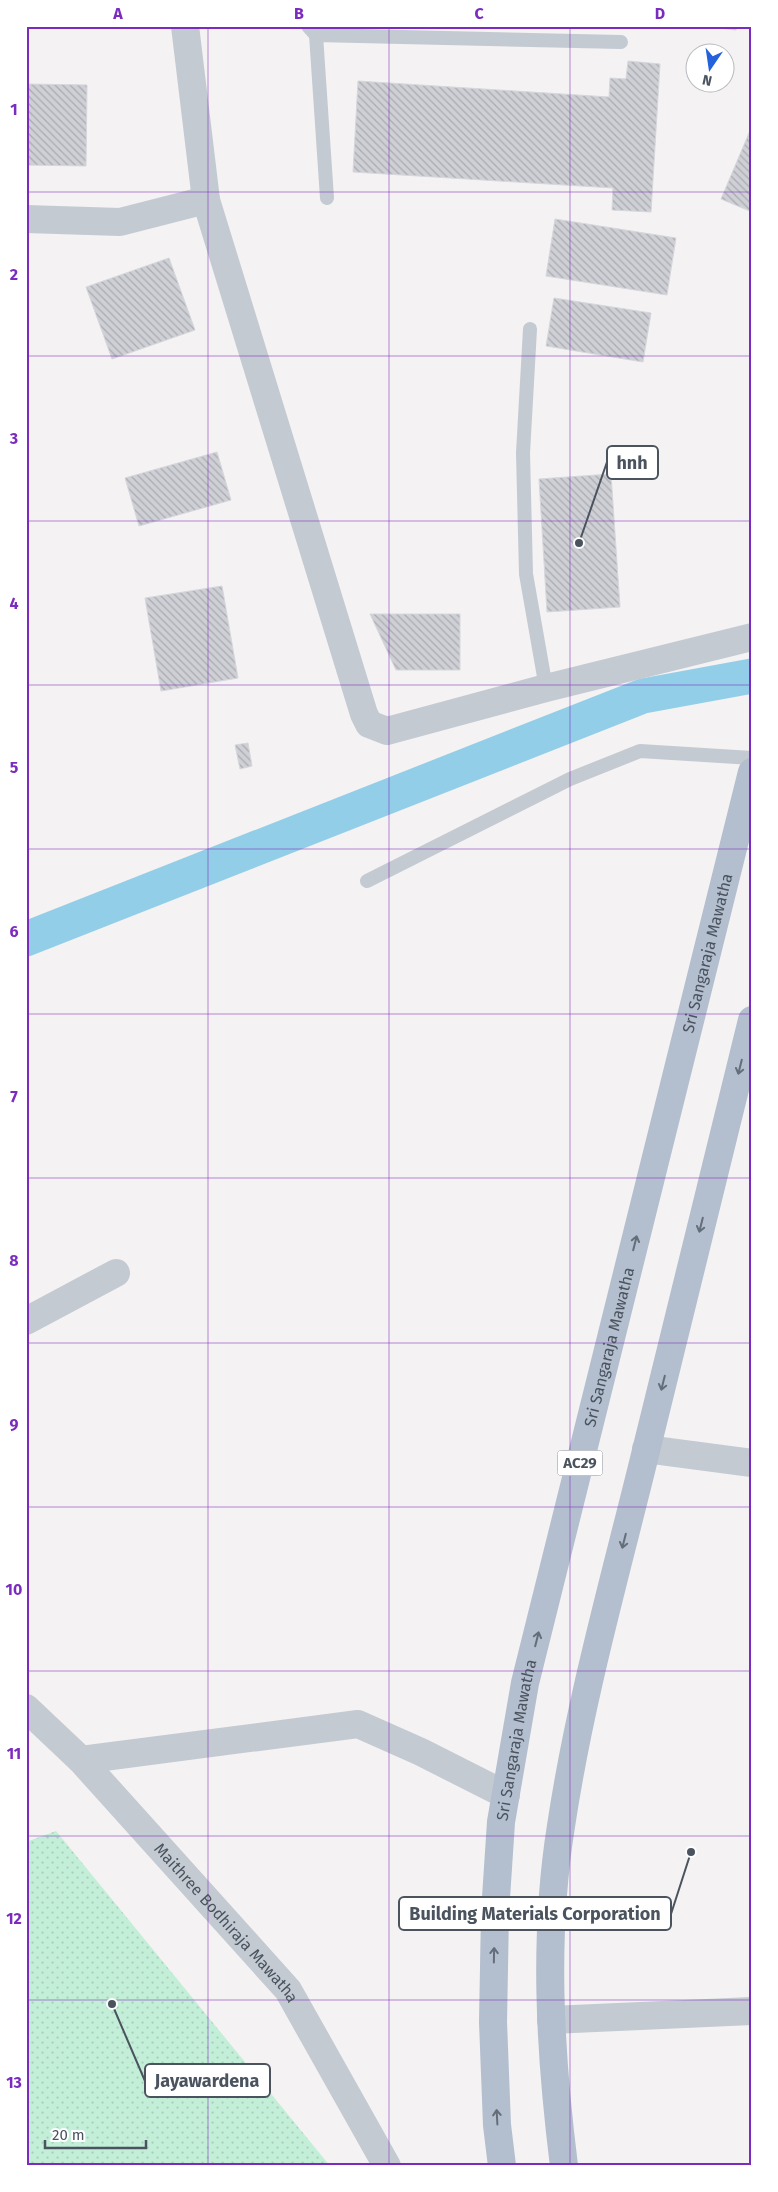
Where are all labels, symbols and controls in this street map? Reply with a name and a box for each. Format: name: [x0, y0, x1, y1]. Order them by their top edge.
text: A: [112, 4, 123, 23]
text: B: [294, 4, 304, 23]
text: C: [474, 4, 484, 23]
text: D: [655, 4, 665, 23]
north arrow: [686, 42, 736, 92]
text: N: [701, 71, 714, 90]
text: 1: [10, 100, 18, 119]
text: 2: [10, 265, 18, 284]
text: 3: [9, 429, 18, 448]
callout: hnh: [607, 446, 658, 479]
text: hnh: [616, 452, 648, 474]
text: 4: [9, 594, 19, 613]
text: 5: [10, 758, 19, 777]
street label: Sri Sangaraja Mawatha: [678, 871, 736, 1035]
text: 6: [9, 922, 19, 941]
one-way arrow: [735, 1059, 744, 1075]
text: 7: [10, 1087, 18, 1106]
one-way arrow: [696, 1217, 706, 1233]
one-way arrow: [631, 1236, 640, 1252]
text: 8: [9, 1251, 19, 1270]
street label: Sri Sangaraja Mawatha: [580, 1265, 638, 1429]
one-way arrow: [658, 1374, 667, 1390]
text: 9: [10, 1415, 19, 1434]
road number: AC29: [558, 1450, 602, 1476]
one-way arrow: [619, 1532, 628, 1548]
text: 10: [6, 1580, 22, 1599]
one-way arrow: [532, 1631, 542, 1647]
street label: Sri Sangaraja Mawatha: [492, 1657, 540, 1822]
text: 11: [7, 1744, 21, 1763]
street label: Maithree Bodhiraja Mawatha: [151, 1839, 302, 2006]
callout: Building Materials Corporation: [399, 1897, 671, 1930]
text: Building Materials Corporation: [409, 1903, 661, 1925]
text: 12: [6, 1909, 22, 1928]
one-way arrow: [489, 1947, 499, 1964]
callout: Jayawardena: [145, 2064, 270, 2097]
text: Jayawardena: [154, 2070, 260, 2092]
text: 13: [6, 2073, 22, 2092]
one-way arrow: [492, 2110, 502, 2126]
scale bar: [45, 2117, 146, 2149]
text: 20 m: [52, 2126, 85, 2144]

